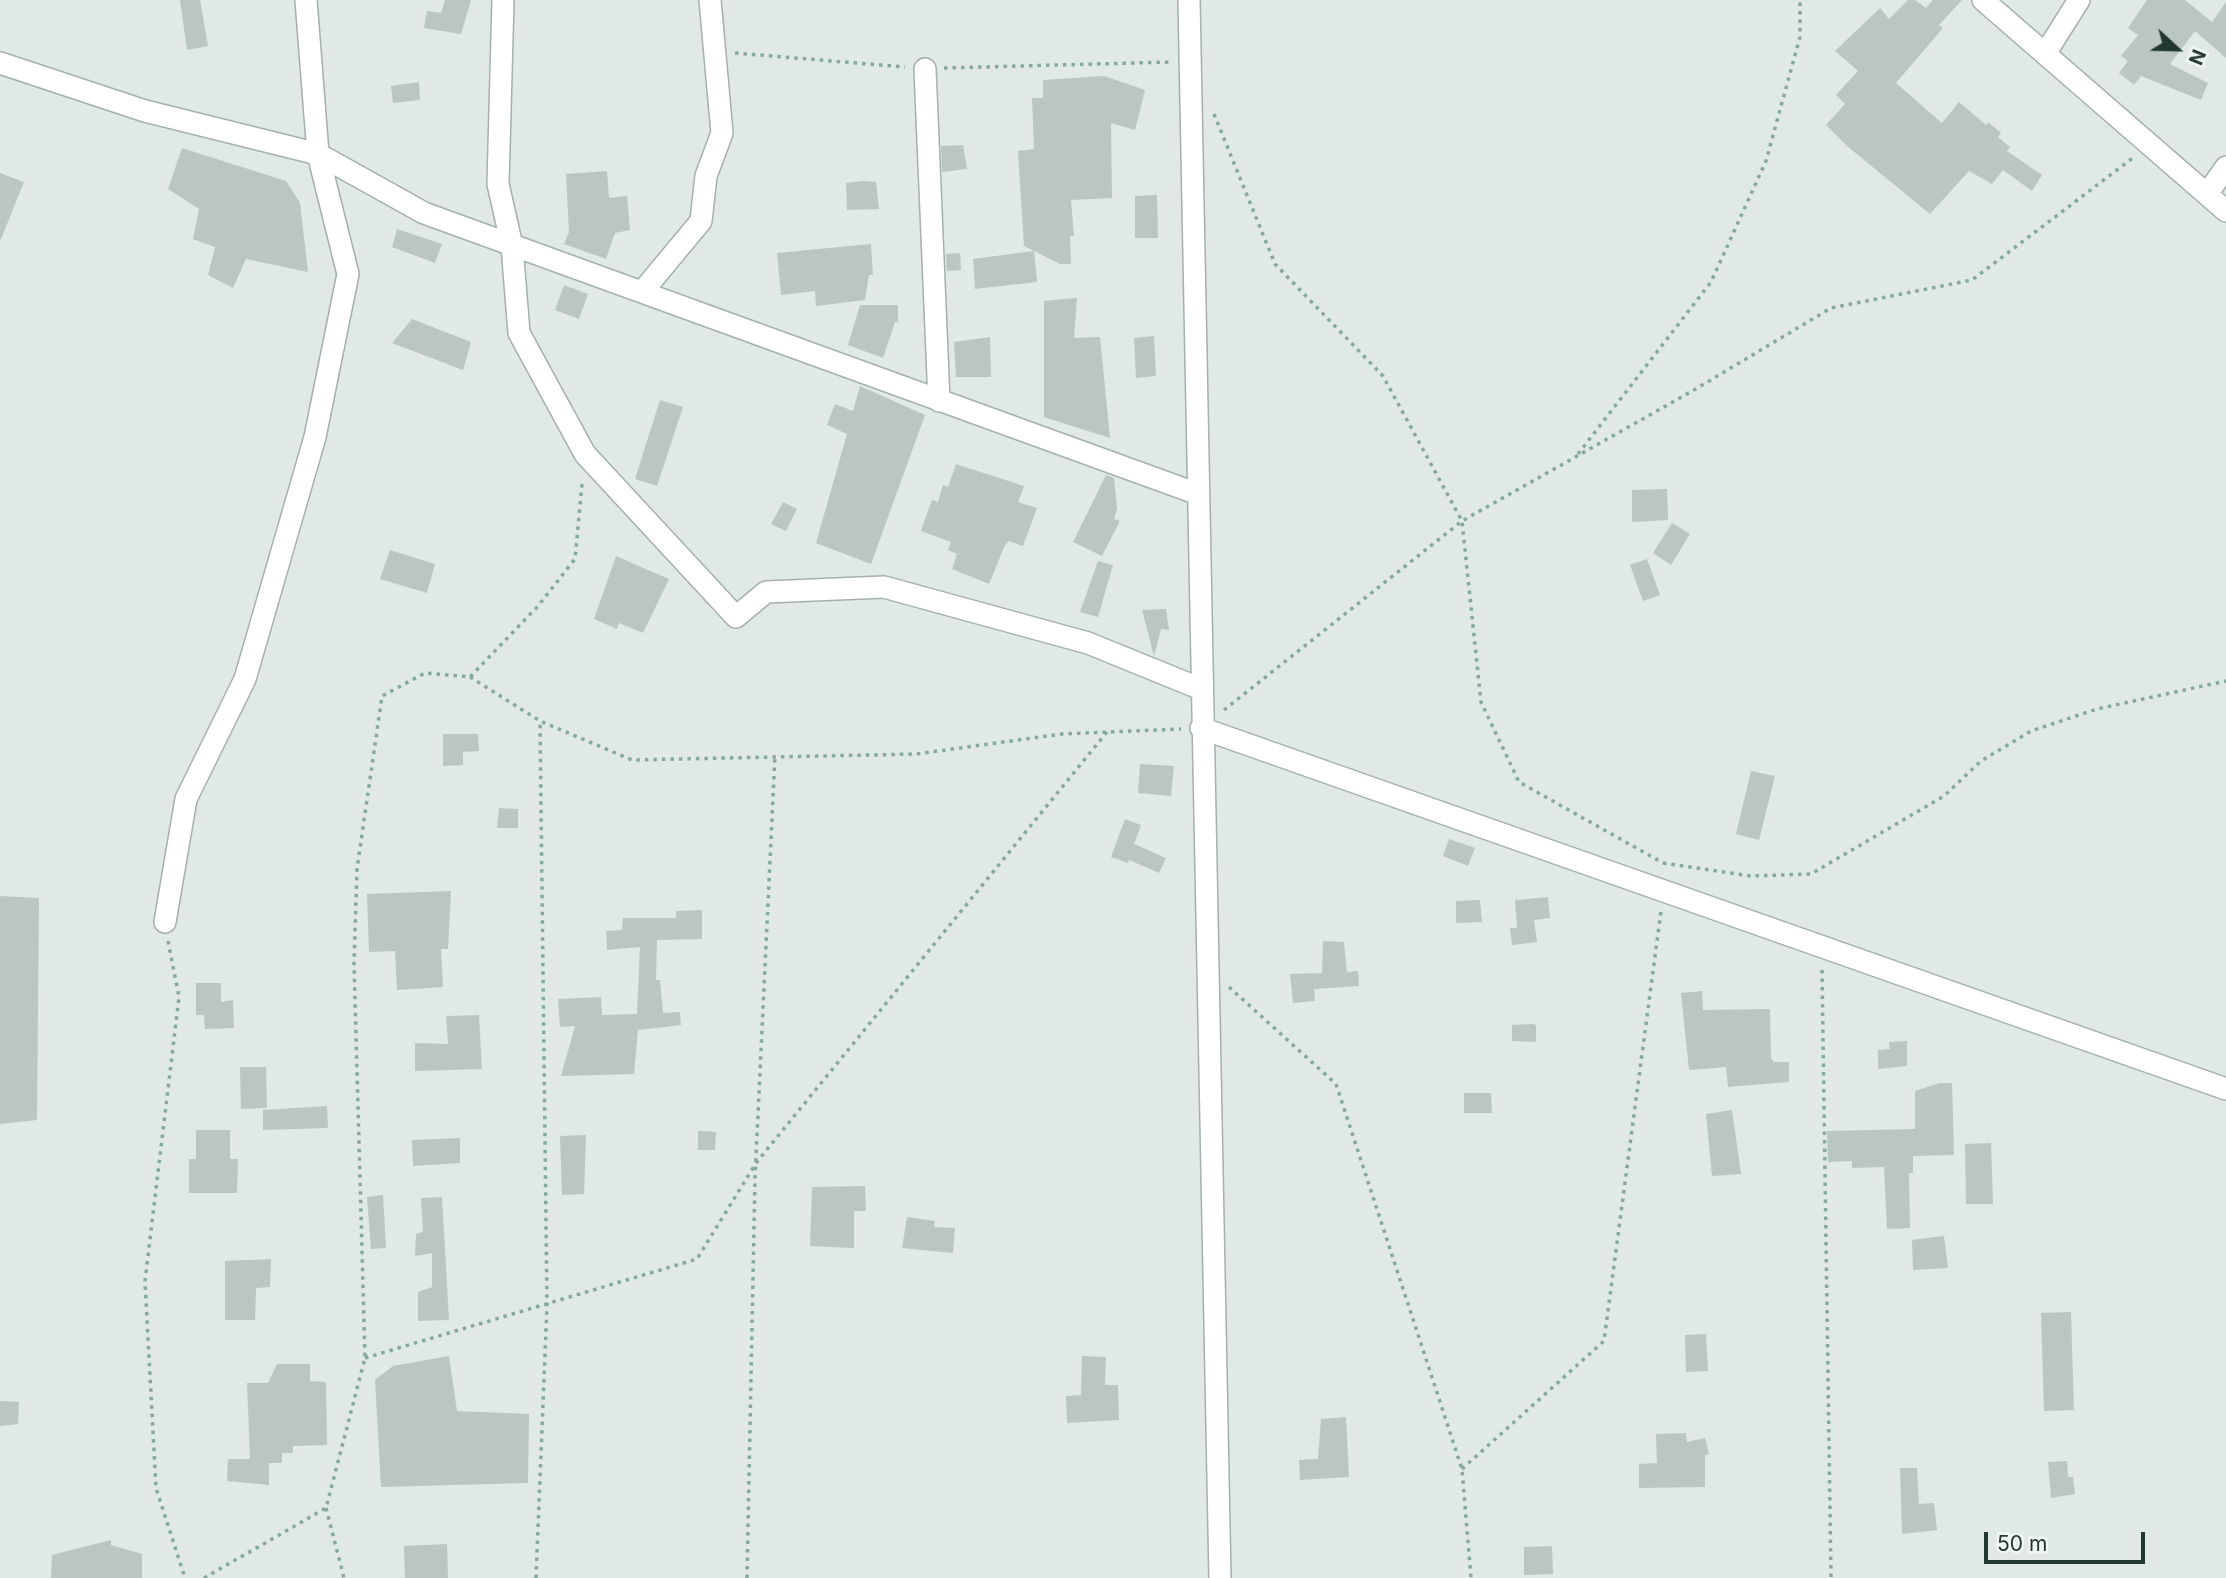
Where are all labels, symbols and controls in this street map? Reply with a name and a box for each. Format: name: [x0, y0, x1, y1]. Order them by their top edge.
north arrow: [2142, 14, 2212, 84]
text: N: [2184, 46, 2210, 68]
scale bar: [1988, 1518, 2149, 1562]
text: 50 m: [1997, 1531, 2047, 1556]

